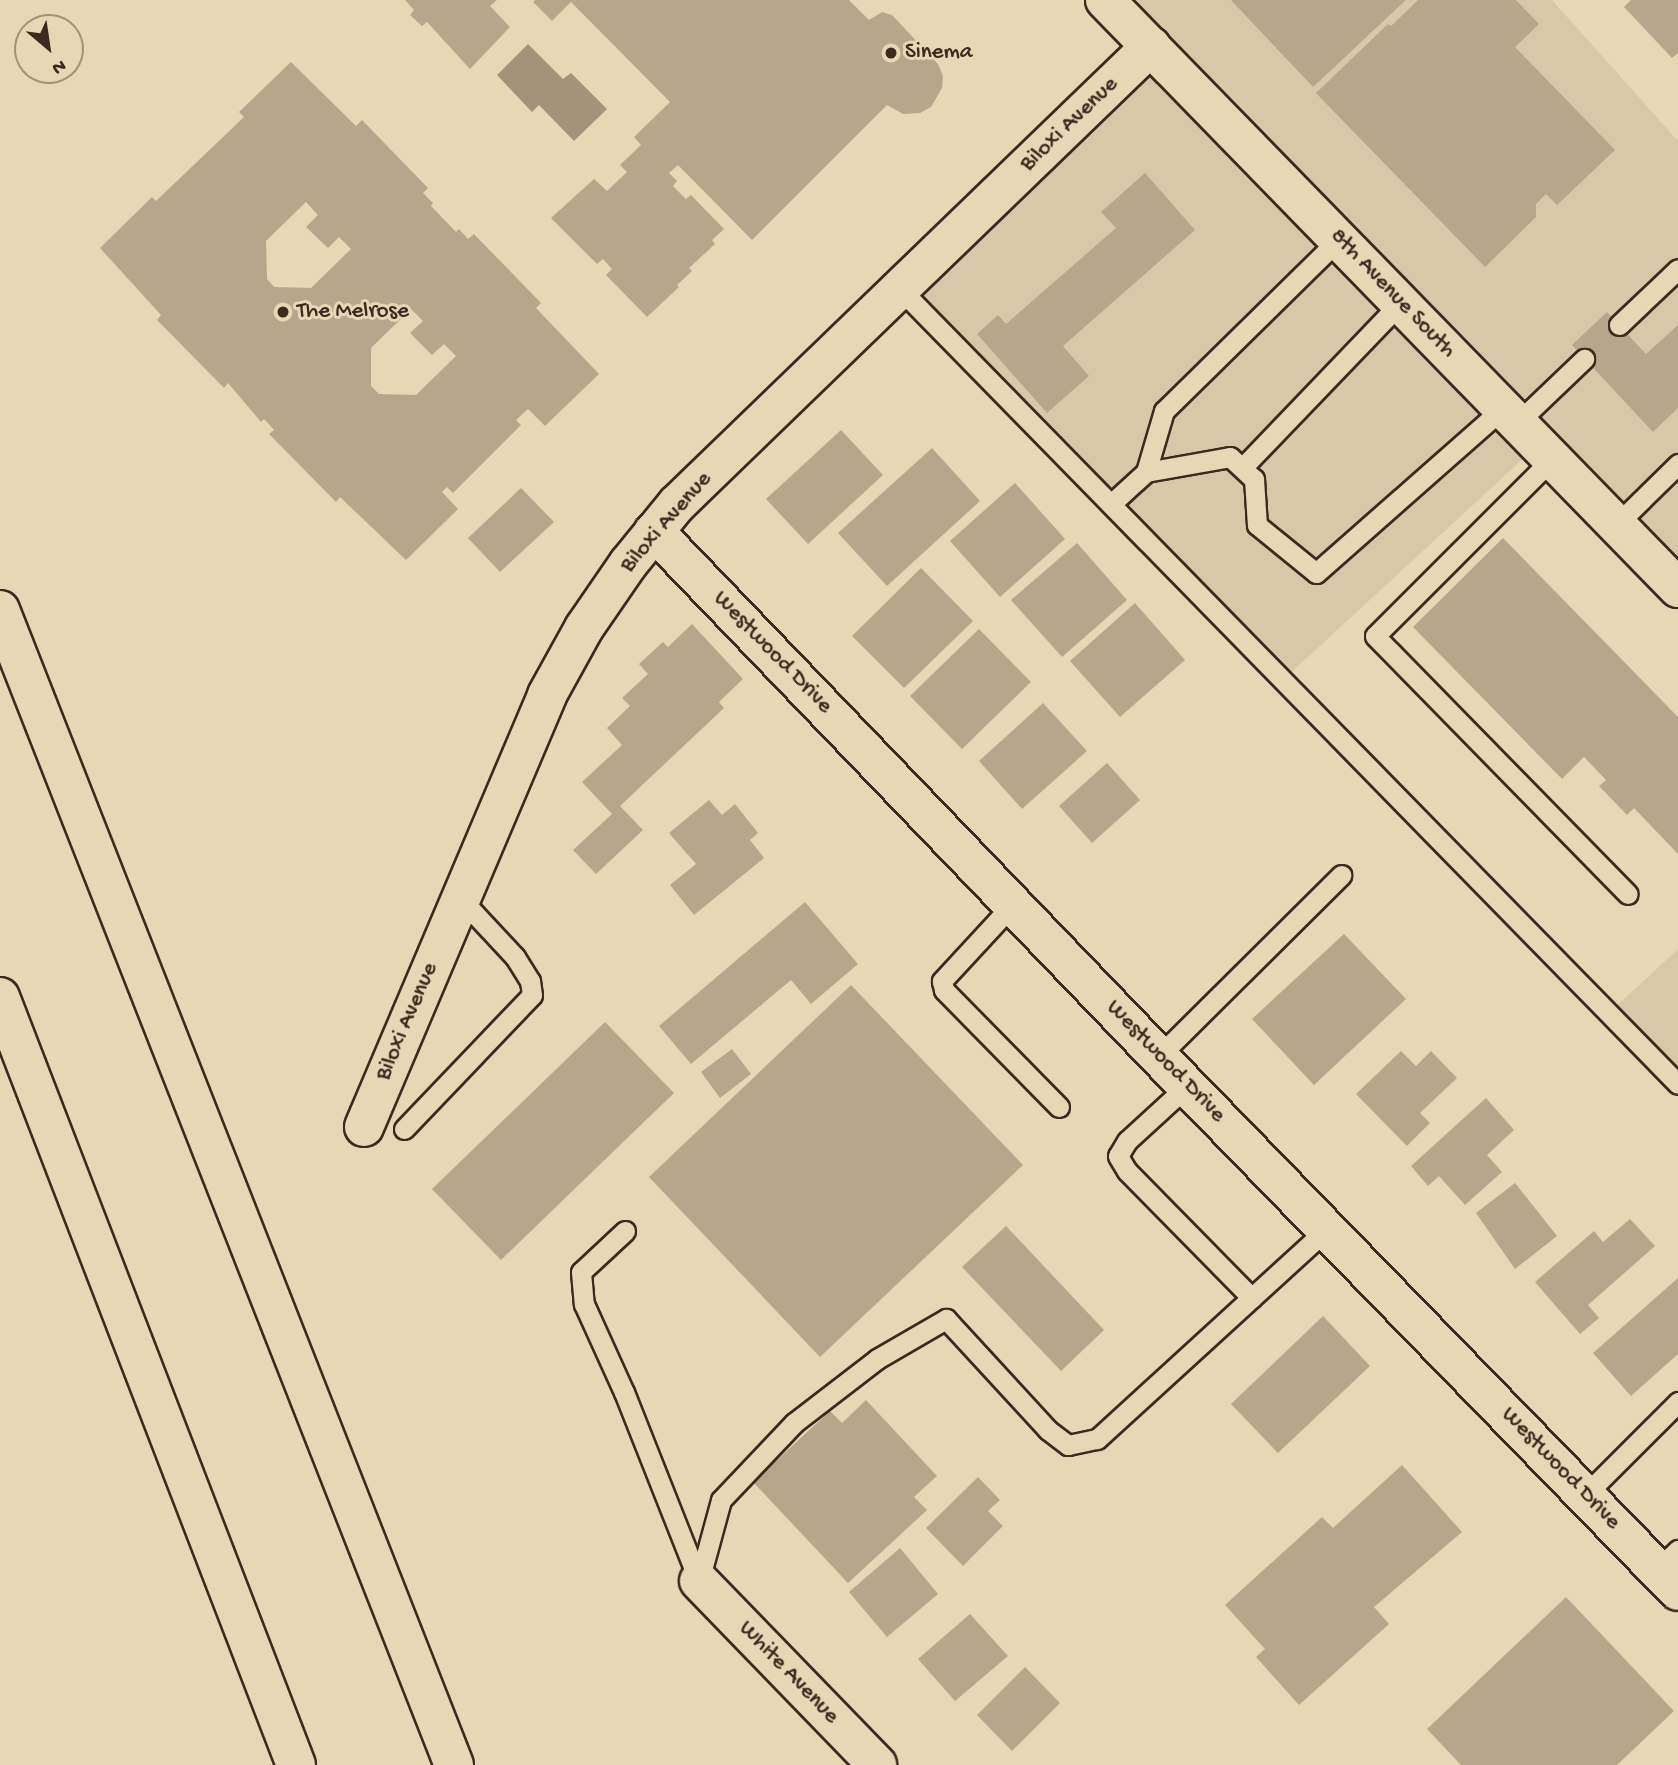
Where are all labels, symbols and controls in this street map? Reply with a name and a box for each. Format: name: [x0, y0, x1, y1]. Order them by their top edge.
north arrow: [14, 14, 84, 84]
place label: Sinema: [905, 39, 973, 67]
marker: Sinema: [883, 45, 899, 61]
text: N: [47, 53, 69, 79]
street label: Biloxi Avenue: [1015, 72, 1125, 178]
street label: 8th Avenue South: [1323, 223, 1461, 365]
place label: The Melrose: [297, 298, 409, 326]
marker: The Melrose: [275, 304, 291, 320]
street label: Biloxi Avenue: [615, 467, 719, 579]
street label: Westwood Drive: [706, 586, 838, 720]
street label: Biloxi Avenue: [371, 959, 445, 1085]
street label: Westwood Drive: [1099, 995, 1231, 1129]
street label: Westwood Drive: [1494, 1402, 1626, 1536]
street label: White Avenue: [732, 1616, 844, 1730]

